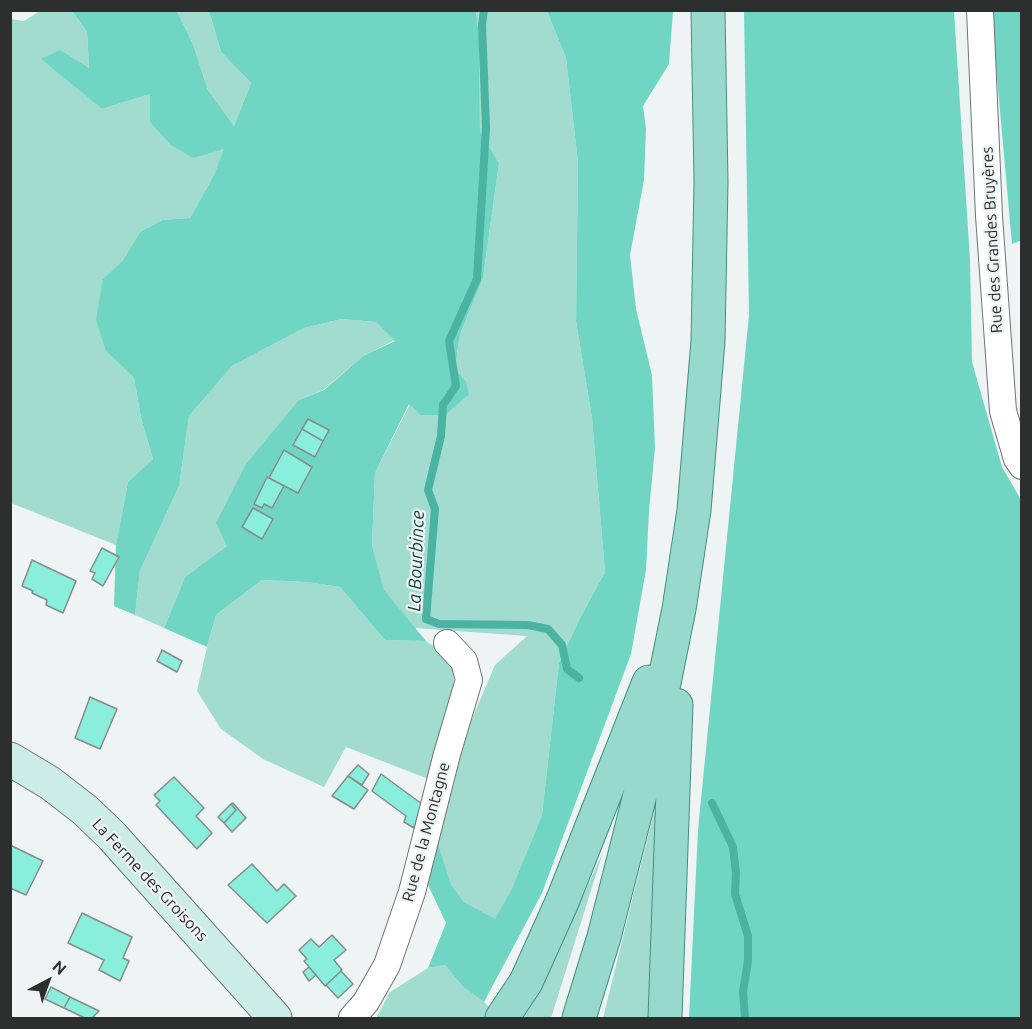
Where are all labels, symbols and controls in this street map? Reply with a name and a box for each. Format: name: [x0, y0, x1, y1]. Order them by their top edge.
street label: Rue des Grandes Bruyères: [978, 146, 1006, 334]
water label: La Bourbince: [403, 510, 429, 612]
street label: Rue de la Montagne: [398, 760, 454, 904]
street label: La Ferme des Groisons: [88, 815, 212, 945]
north arrow: [18, 951, 78, 1011]
text: N: [49, 957, 70, 978]

